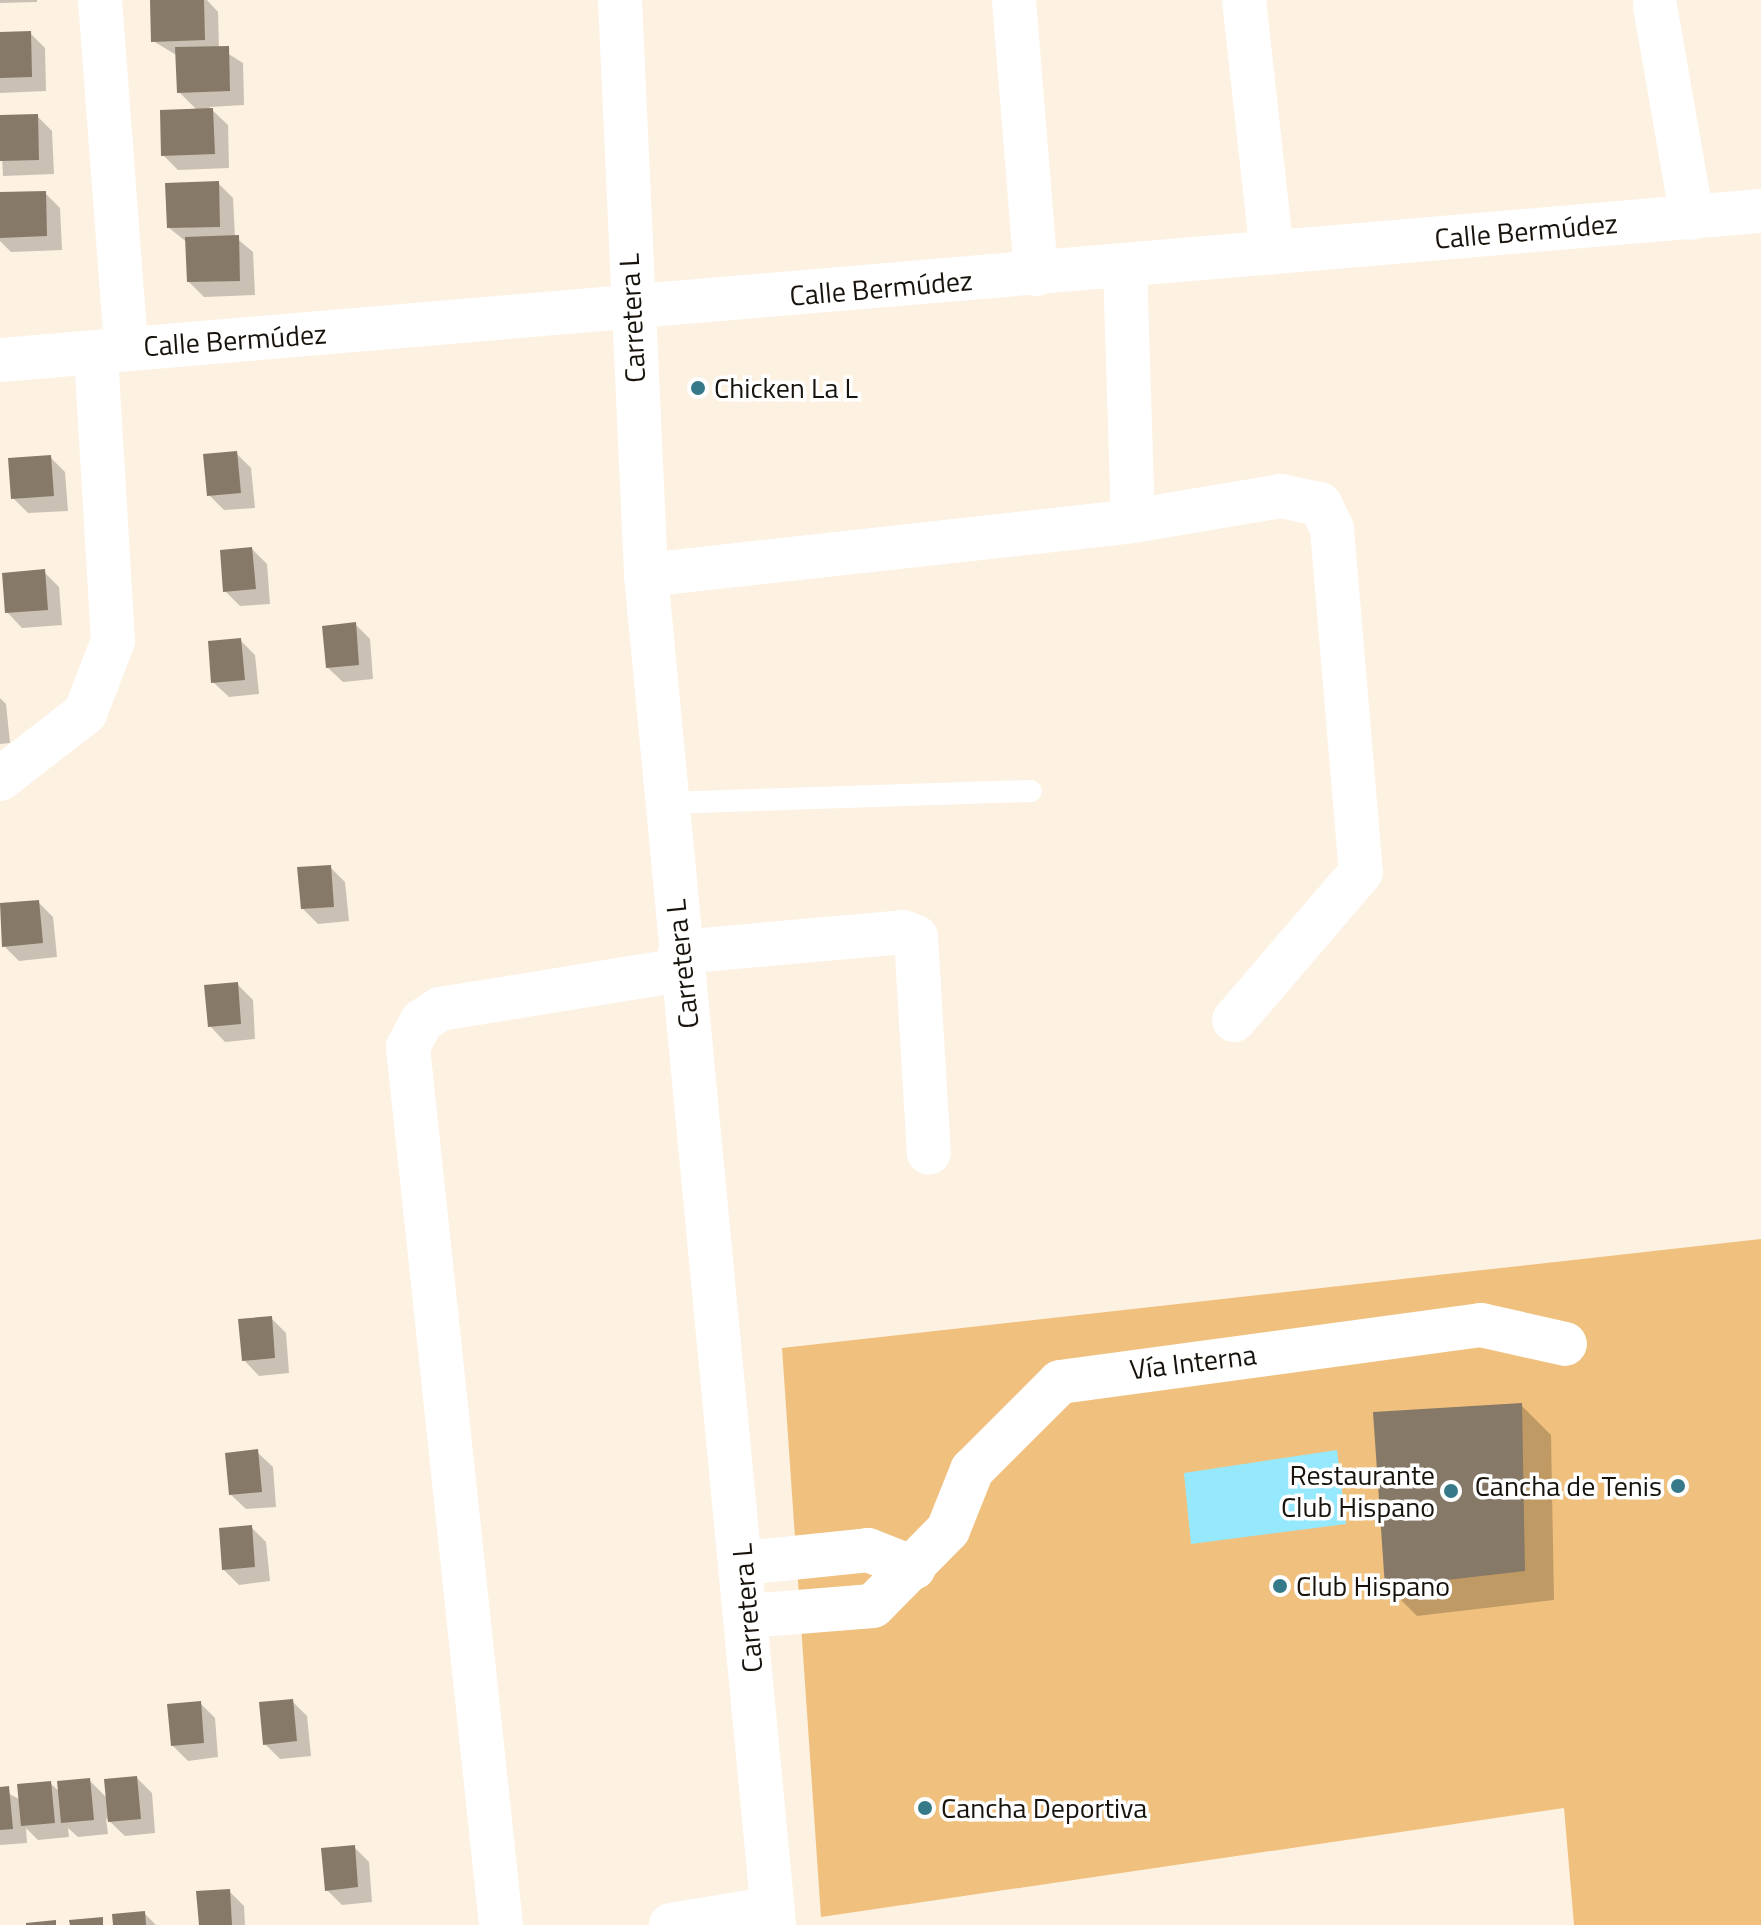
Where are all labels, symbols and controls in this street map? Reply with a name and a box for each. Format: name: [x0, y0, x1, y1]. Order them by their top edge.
street label: Calle Bermúdez: [1433, 206, 1619, 256]
street label: Carretera L: [612, 252, 652, 384]
street label: Calle Bermúdez: [788, 263, 974, 313]
street label: Calle Bermúdez: [142, 317, 328, 363]
place label: Chicken La L: [714, 371, 858, 405]
marker: Chicken La L: [689, 379, 707, 397]
street label: Carretera L: [659, 898, 705, 1030]
street label: Vía Interna: [1128, 1338, 1258, 1386]
place label: Restaurante Club Hispano: [1281, 1458, 1435, 1524]
place label: Cancha de Tenis: [1475, 1469, 1662, 1503]
marker: Cancha de Tenis: [1669, 1477, 1687, 1495]
marker: Restaurante Club Hispano: [1442, 1482, 1460, 1500]
street label: Carretera L: [725, 1542, 769, 1674]
place label: Club Hispano: [1296, 1569, 1450, 1603]
marker: Club Hispano: [1271, 1577, 1289, 1595]
place label: Cancha Deportiva: [941, 1791, 1147, 1825]
marker: Cancha Deportiva: [916, 1799, 934, 1817]

